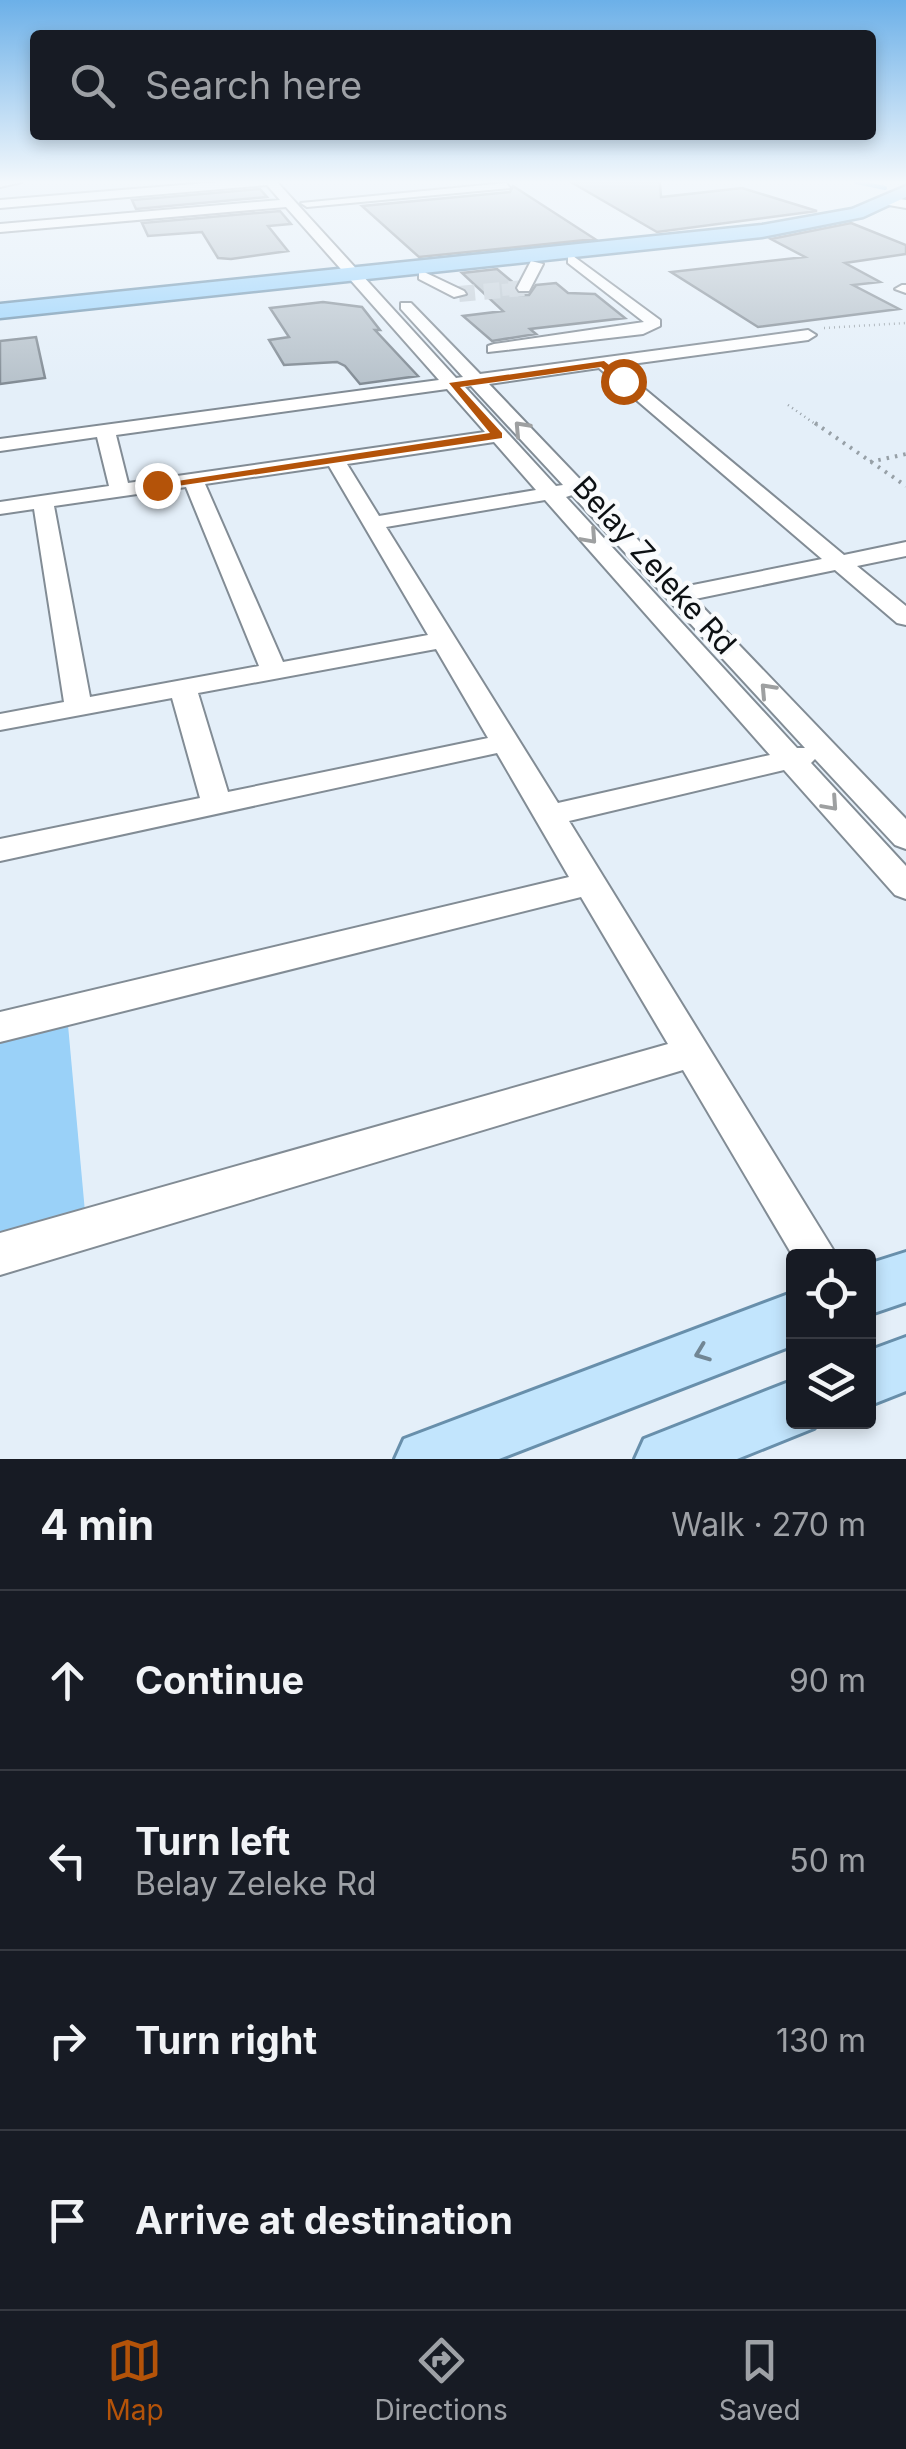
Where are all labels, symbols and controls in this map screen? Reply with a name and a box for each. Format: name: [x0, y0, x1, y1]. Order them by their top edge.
search box: [30, 30, 876, 140]
icon: search: [65, 58, 120, 113]
text: Search here: [145, 62, 362, 108]
route start: [601, 359, 647, 405]
one-way arrow: [515, 421, 533, 440]
route end: [135, 463, 181, 509]
street label: Belay Zeleke Rd: [566, 469, 744, 661]
one-way arrow: [578, 525, 596, 544]
one-way arrow: [761, 683, 779, 702]
one-way arrow: [819, 792, 837, 811]
map controls: [786, 1249, 876, 1429]
button: locate: [786, 1249, 876, 1339]
button: layers: [786, 1339, 876, 1429]
one-way arrow: [695, 1341, 712, 1362]
text: 4 min: [40, 1499, 154, 1550]
text: Walk · 270 m: [671, 1505, 866, 1544]
icon: ahead: [40, 1653, 95, 1708]
text: Continue: [135, 1657, 304, 1703]
text: 90 m: [789, 1661, 866, 1700]
text: Turn left: [135, 1818, 290, 1864]
icon: left: [40, 1833, 95, 1888]
text: 50 m: [789, 1841, 866, 1880]
text: Belay Zeleke Rd: [135, 1864, 376, 1903]
icon: right: [40, 2013, 95, 2068]
text: Turn right: [135, 2017, 317, 2063]
text: 130 m: [776, 2021, 866, 2060]
icon: arrive: [40, 2193, 95, 2248]
text: Arrive at destination: [135, 2197, 513, 2243]
tab: Map: [105, 2333, 164, 2427]
tab: Directions: [374, 2333, 508, 2427]
tab: Saved: [719, 2333, 801, 2427]

